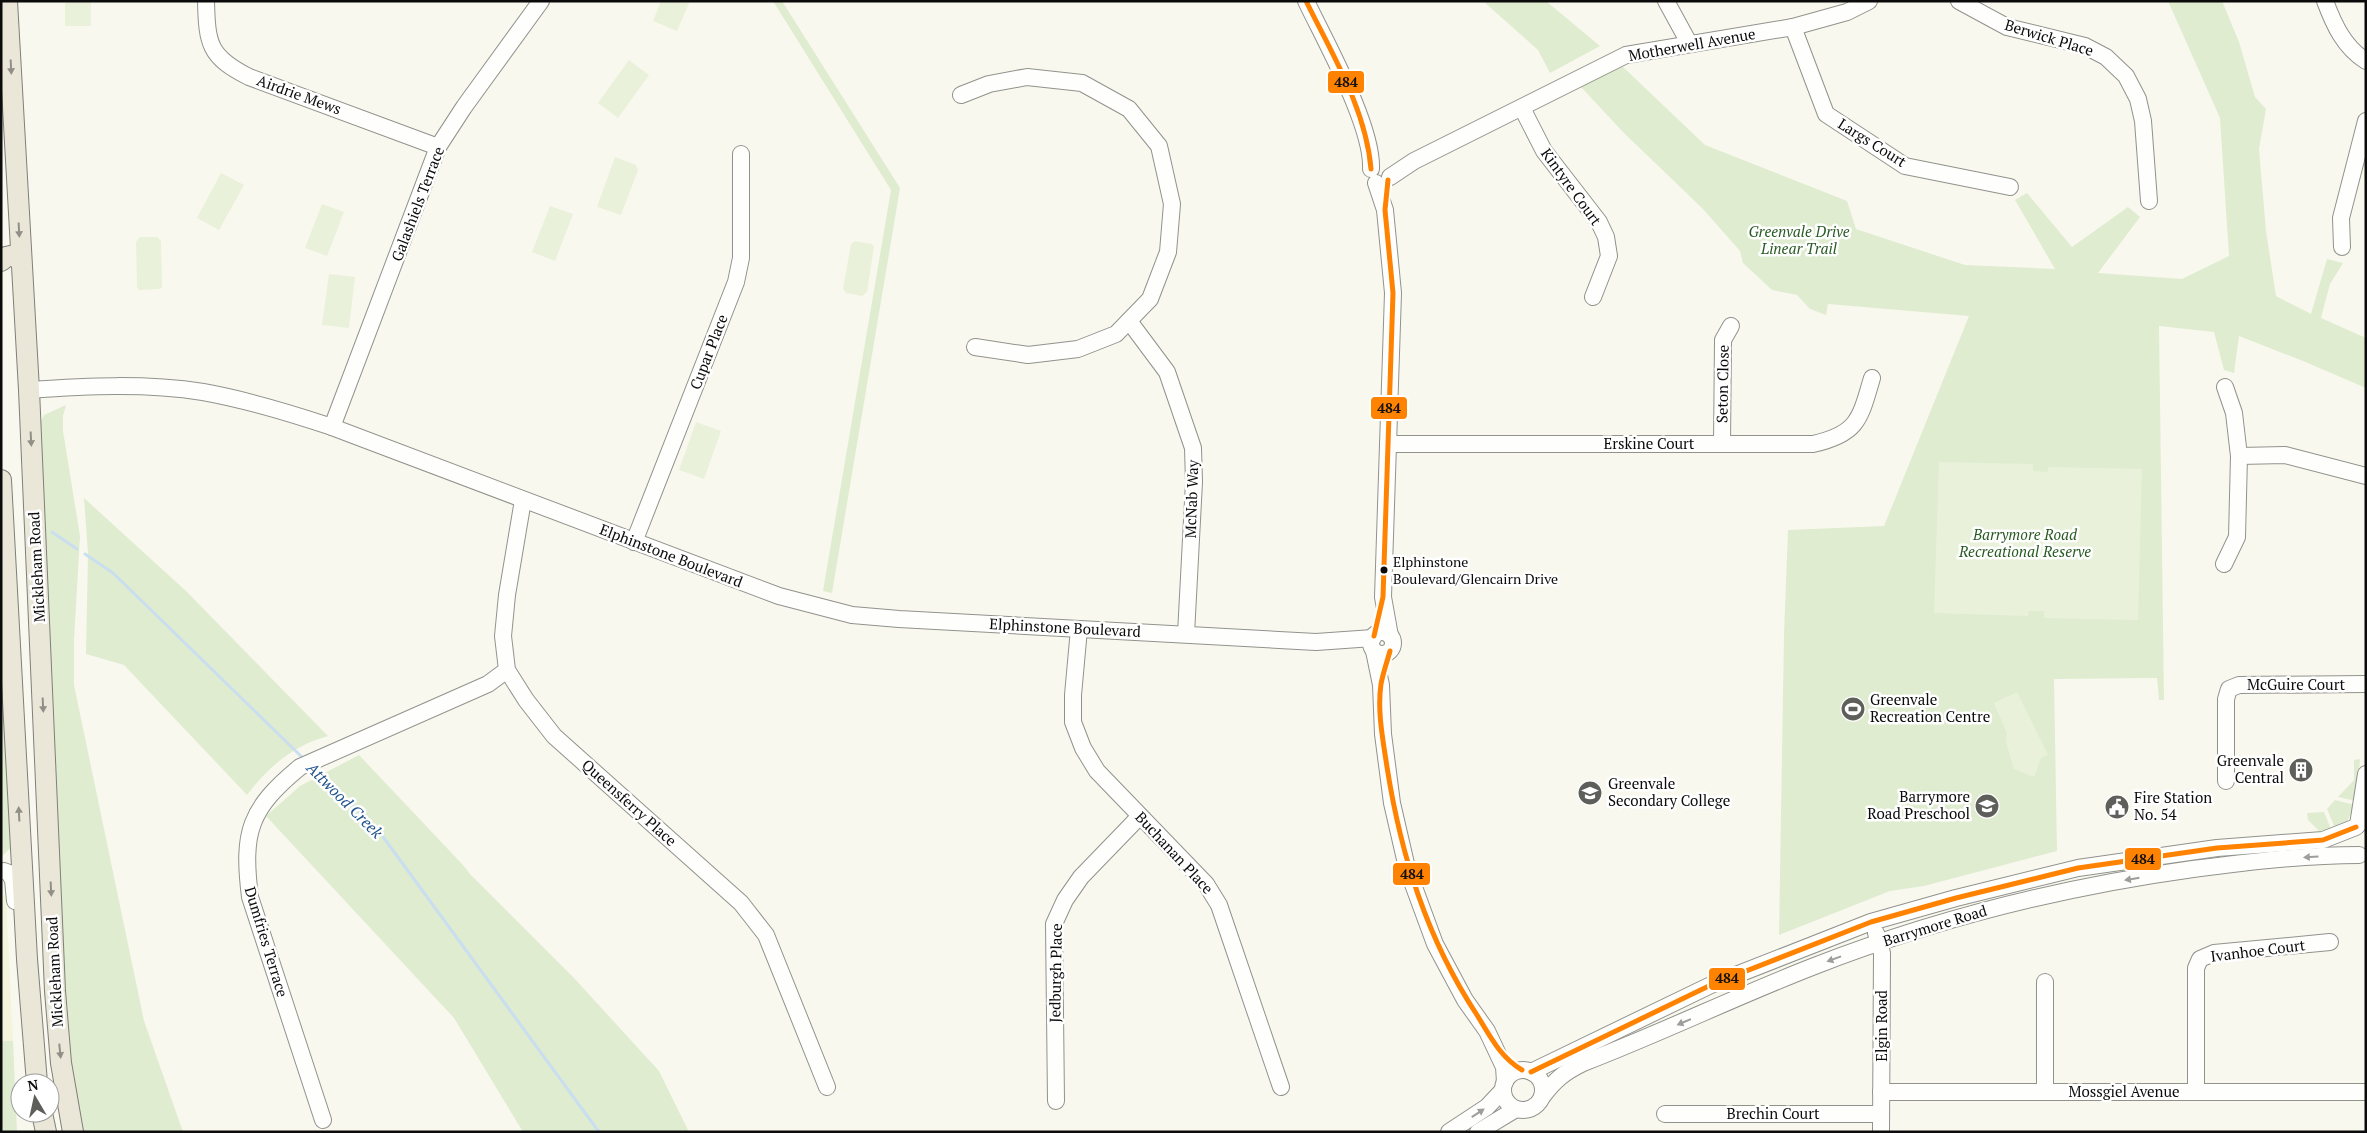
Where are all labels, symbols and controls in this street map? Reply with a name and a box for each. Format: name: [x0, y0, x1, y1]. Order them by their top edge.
street label: Berwick Place: [2002, 14, 2096, 60]
street label: Motherwell Avenue: [1627, 23, 1757, 65]
one-way arrow: [7, 60, 15, 76]
street label: Airdrie Mews: [254, 70, 344, 119]
line badge: 484: [1327, 70, 1365, 94]
text: 484: [1334, 72, 1358, 91]
street label: Largs Court: [1835, 113, 1911, 171]
street label: Galashiels Terrace: [386, 143, 448, 264]
street label: Kintyre Court: [1537, 144, 1607, 229]
park label: Greenvale Drive Linear Trail: [1748, 221, 1850, 258]
one-way arrow: [15, 222, 23, 238]
street label: Cupar Place: [685, 311, 732, 392]
street label: Seton Close: [1711, 345, 1733, 423]
line badge: 484: [1370, 396, 1408, 420]
text: 484: [1377, 398, 1401, 417]
one-way arrow: [27, 431, 35, 447]
street label: Erskine Court: [1604, 433, 1695, 453]
street label: McNab Way: [1180, 459, 1202, 539]
street label: Mickleham Road: [23, 511, 49, 623]
street label: Elphinstone Boulevard: [597, 519, 746, 592]
park label: Barrymore Road Recreational Reserve: [1958, 524, 2091, 561]
place label: Elphinstone Boulevard/Glencairn Drive: [1393, 552, 1558, 588]
marker: Elphinstone Boulevard/Glencairn Drive: [1379, 565, 1389, 575]
street label: Elphinstone Boulevard: [989, 613, 1141, 641]
street label: McGuire Court: [2247, 674, 2345, 694]
place label: Greenvale Recreation Centre: [1870, 689, 1990, 726]
sports icon: Greenvale Recreation Centre: [1840, 696, 1866, 722]
one-way arrow: [39, 697, 47, 713]
place label: Greenvale Central: [2217, 750, 2284, 787]
street label: Queensferry Place: [578, 754, 681, 850]
water label: Attwood Creek: [301, 756, 388, 843]
building icon: Greenvale Central: [2288, 757, 2314, 783]
place label: Greenvale Secondary College: [1608, 773, 1730, 810]
school or university icon: Greenvale Secondary College: [1577, 780, 1603, 806]
place label: Barrymore Road Preschool: [1867, 786, 1970, 823]
place label: Fire Station No. 54: [2134, 787, 2212, 824]
school or university icon: Barrymore Road Preschool: [1974, 793, 2000, 819]
public building icon: Fire Station No. 54: [2104, 794, 2130, 820]
one-way arrow: [14, 805, 22, 821]
street label: Buchanan Place: [1131, 807, 1218, 898]
line badge: 484: [2124, 847, 2162, 871]
text: 484: [2131, 849, 2155, 868]
one-way arrow: [2302, 853, 2318, 861]
line badge: 484: [1392, 862, 1431, 886]
text: 484: [1400, 864, 1424, 883]
one-way arrow: [2124, 875, 2140, 883]
one-way arrow: [47, 882, 55, 898]
street label: Dumfries Terrace: [241, 884, 293, 999]
street label: Barrymore Road: [1880, 900, 1989, 950]
street label: Mickleham Road: [41, 916, 67, 1028]
street label: Jedburgh Place: [1044, 923, 1066, 1023]
street label: Ivanhoe Court: [2209, 934, 2307, 966]
one-way arrow: [1826, 955, 1841, 963]
line badge: 484: [1708, 967, 1746, 991]
text: 484: [1715, 968, 1739, 987]
street label: Elgin Road: [1871, 990, 1891, 1062]
one-way arrow: [1677, 1018, 1691, 1026]
one-way arrow: [56, 1044, 64, 1060]
north arrow: [10, 1073, 60, 1123]
text: N: [26, 1074, 40, 1095]
street label: Mossgiel Avenue: [2068, 1081, 2180, 1101]
street label: Brechin Court: [1727, 1103, 1820, 1123]
one-way arrow: [1471, 1108, 1484, 1118]

